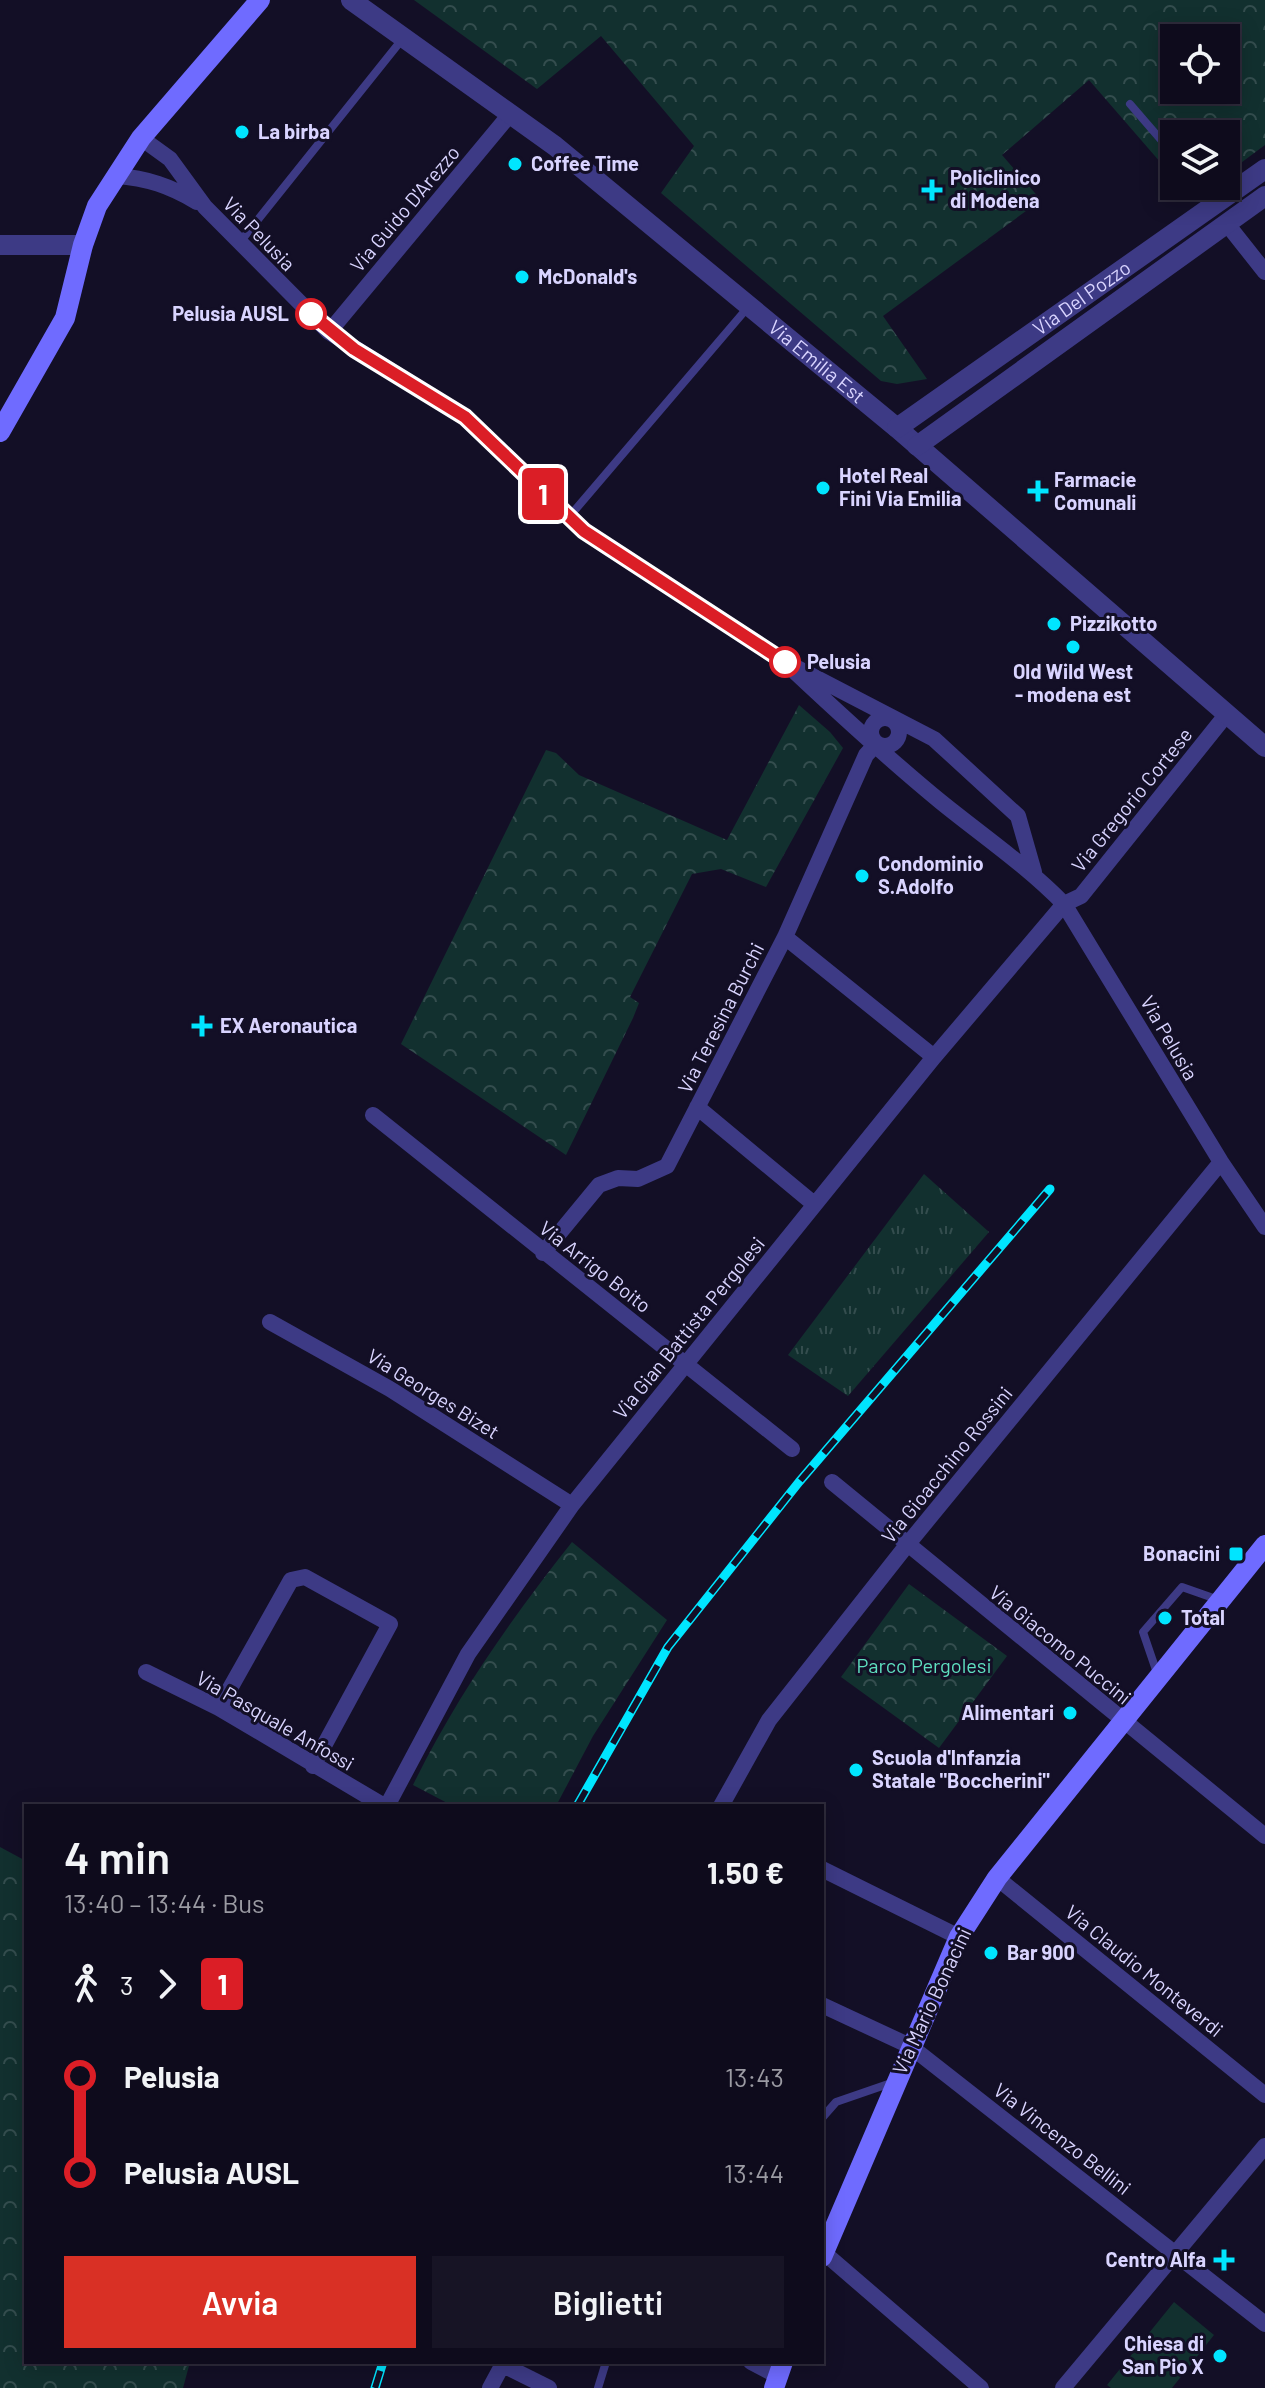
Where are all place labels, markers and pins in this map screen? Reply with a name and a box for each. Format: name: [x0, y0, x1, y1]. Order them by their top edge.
place label: La birba: [258, 119, 330, 143]
marker: La birba: [233, 123, 251, 141]
place label: Coffee Time: [531, 151, 639, 175]
marker: Coffee Time: [506, 155, 524, 173]
place label: Policlinico di Modena: [950, 165, 1041, 212]
marker: Policlinico di Modena: [921, 179, 943, 201]
place label: McDonald's: [538, 264, 637, 288]
marker: McDonald's: [513, 268, 531, 286]
marker: Pelusia AUSL: [296, 299, 326, 329]
place label: Pelusia AUSL: [172, 301, 289, 325]
place label: Hotel Real Fini Via Emilia: [839, 463, 961, 510]
place label: Farmacie Comunali: [1054, 467, 1137, 514]
marker: Hotel Real Fini Via Emilia: [814, 479, 832, 497]
marker: Farmacie Comunali: [1029, 482, 1047, 500]
place label: Pizzikotto: [1070, 611, 1157, 635]
marker: Pizzikotto: [1045, 615, 1063, 633]
marker: Old Wild West - modena est: [1064, 638, 1082, 656]
marker: Pelusia: [770, 647, 800, 677]
place label: Pelusia: [807, 649, 871, 673]
place label: Old Wild West - modena est: [1013, 659, 1133, 706]
place label: Condominio S.Adolfo: [878, 851, 984, 898]
marker: Condominio S.Adolfo: [853, 867, 871, 885]
place label: EX Aeronautica: [220, 1013, 357, 1037]
marker: EX Aeronautica: [191, 1015, 213, 1037]
place label: Bonacini: [1143, 1541, 1220, 1565]
marker: Bonacini: [1227, 1545, 1245, 1563]
place label: Total: [1181, 1605, 1225, 1629]
marker: Total: [1156, 1609, 1174, 1627]
place label: Alimentari: [961, 1700, 1054, 1724]
marker: Alimentari: [1061, 1704, 1079, 1722]
place label: Scuola d'Infanzia Statale "Boccherini": [872, 1745, 1050, 1792]
marker: Scuola d'Infanzia Statale "Boccherini": [847, 1761, 865, 1779]
place label: Bar 900: [1007, 1940, 1075, 1964]
marker: Bar 900: [982, 1944, 1000, 1962]
place label: Centro Alfa: [1105, 2247, 1206, 2271]
marker: Centro Alfa: [1213, 2249, 1235, 2271]
place label: Chiesa di San Pio X: [1122, 2331, 1204, 2378]
marker: Chiesa di San Pio X: [1211, 2347, 1229, 2365]

